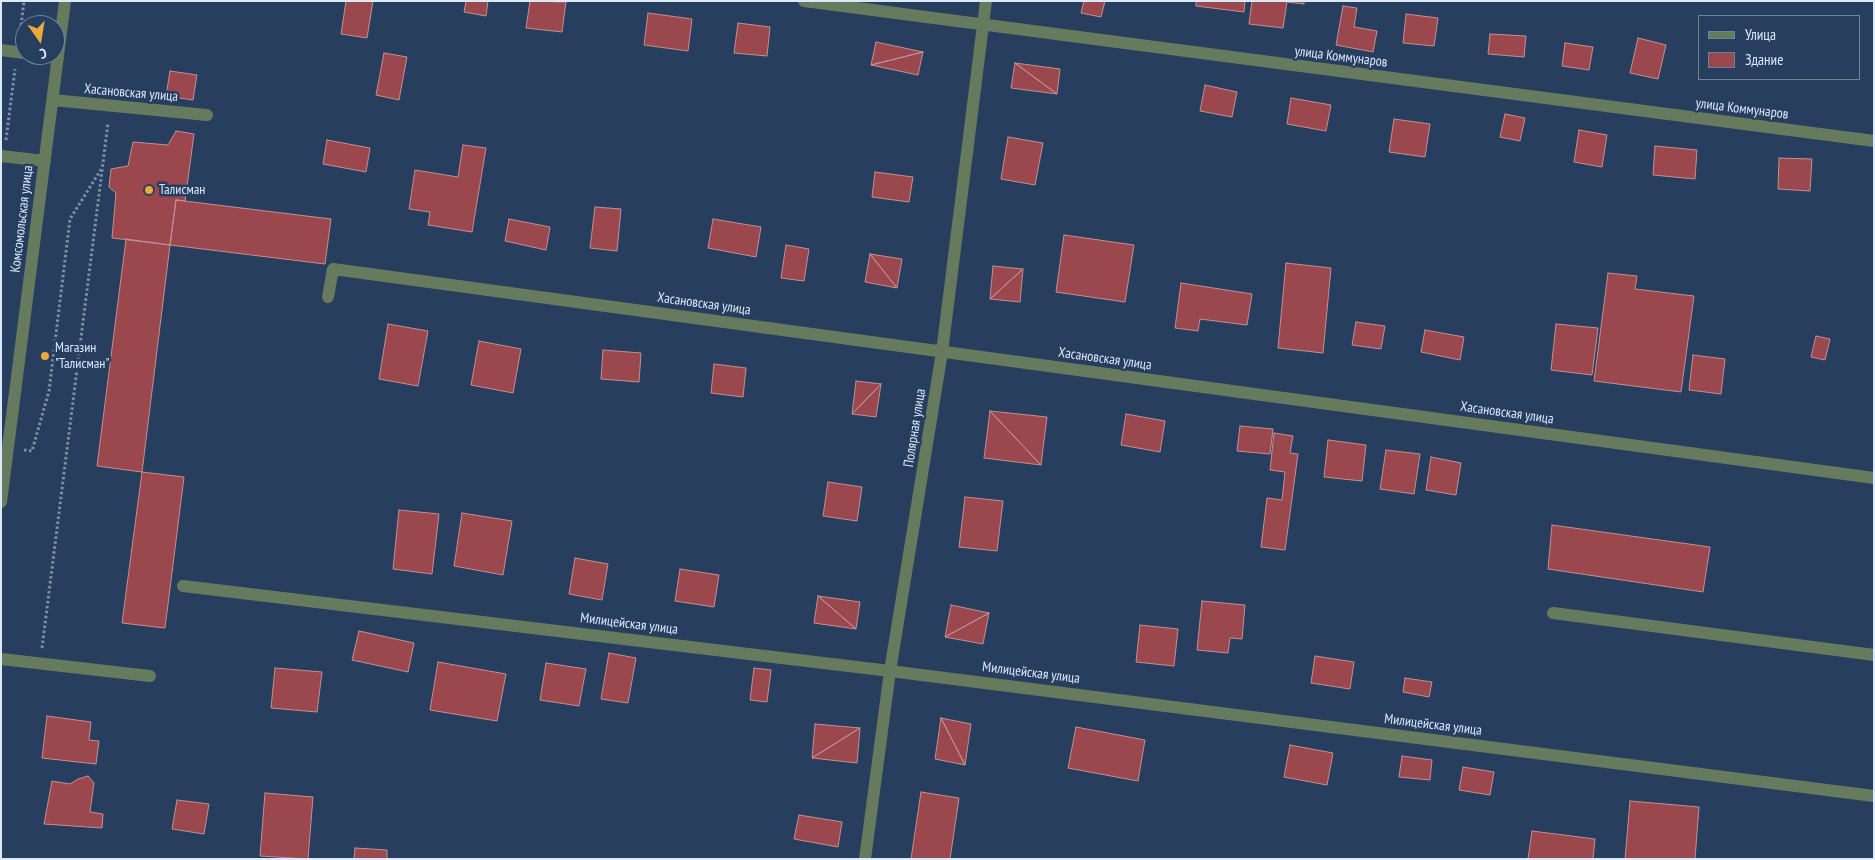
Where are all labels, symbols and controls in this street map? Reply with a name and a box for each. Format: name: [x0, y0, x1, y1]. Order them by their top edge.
north arrow: [15, 15, 65, 65]
legend: [1698, 15, 1860, 80]
text: Улица: [1745, 25, 1776, 44]
street label: улица Коммунаров: [1294, 43, 1388, 71]
text: С: [38, 44, 48, 63]
text: Здание: [1745, 50, 1783, 69]
street label: Хасановская улица: [83, 81, 179, 105]
street label: улица Коммунаров: [1695, 95, 1789, 123]
street label: Комсомольская улица: [7, 165, 37, 273]
place label: Талисман: [159, 182, 205, 198]
marker: Талисман: [143, 184, 155, 196]
street label: Хасановская улица: [656, 289, 752, 319]
place label: Магазин "Талисман": [55, 340, 109, 372]
street label: Хасановская улица: [1057, 344, 1153, 374]
marker: Магазин "Талисман": [39, 350, 51, 362]
street label: Полярная улица: [900, 387, 930, 469]
street label: Хасановская улица: [1459, 398, 1555, 428]
street label: Милицейская улица: [579, 610, 679, 638]
street label: Милицейская улица: [981, 659, 1081, 687]
street label: Милицейская улица: [1383, 711, 1483, 739]

